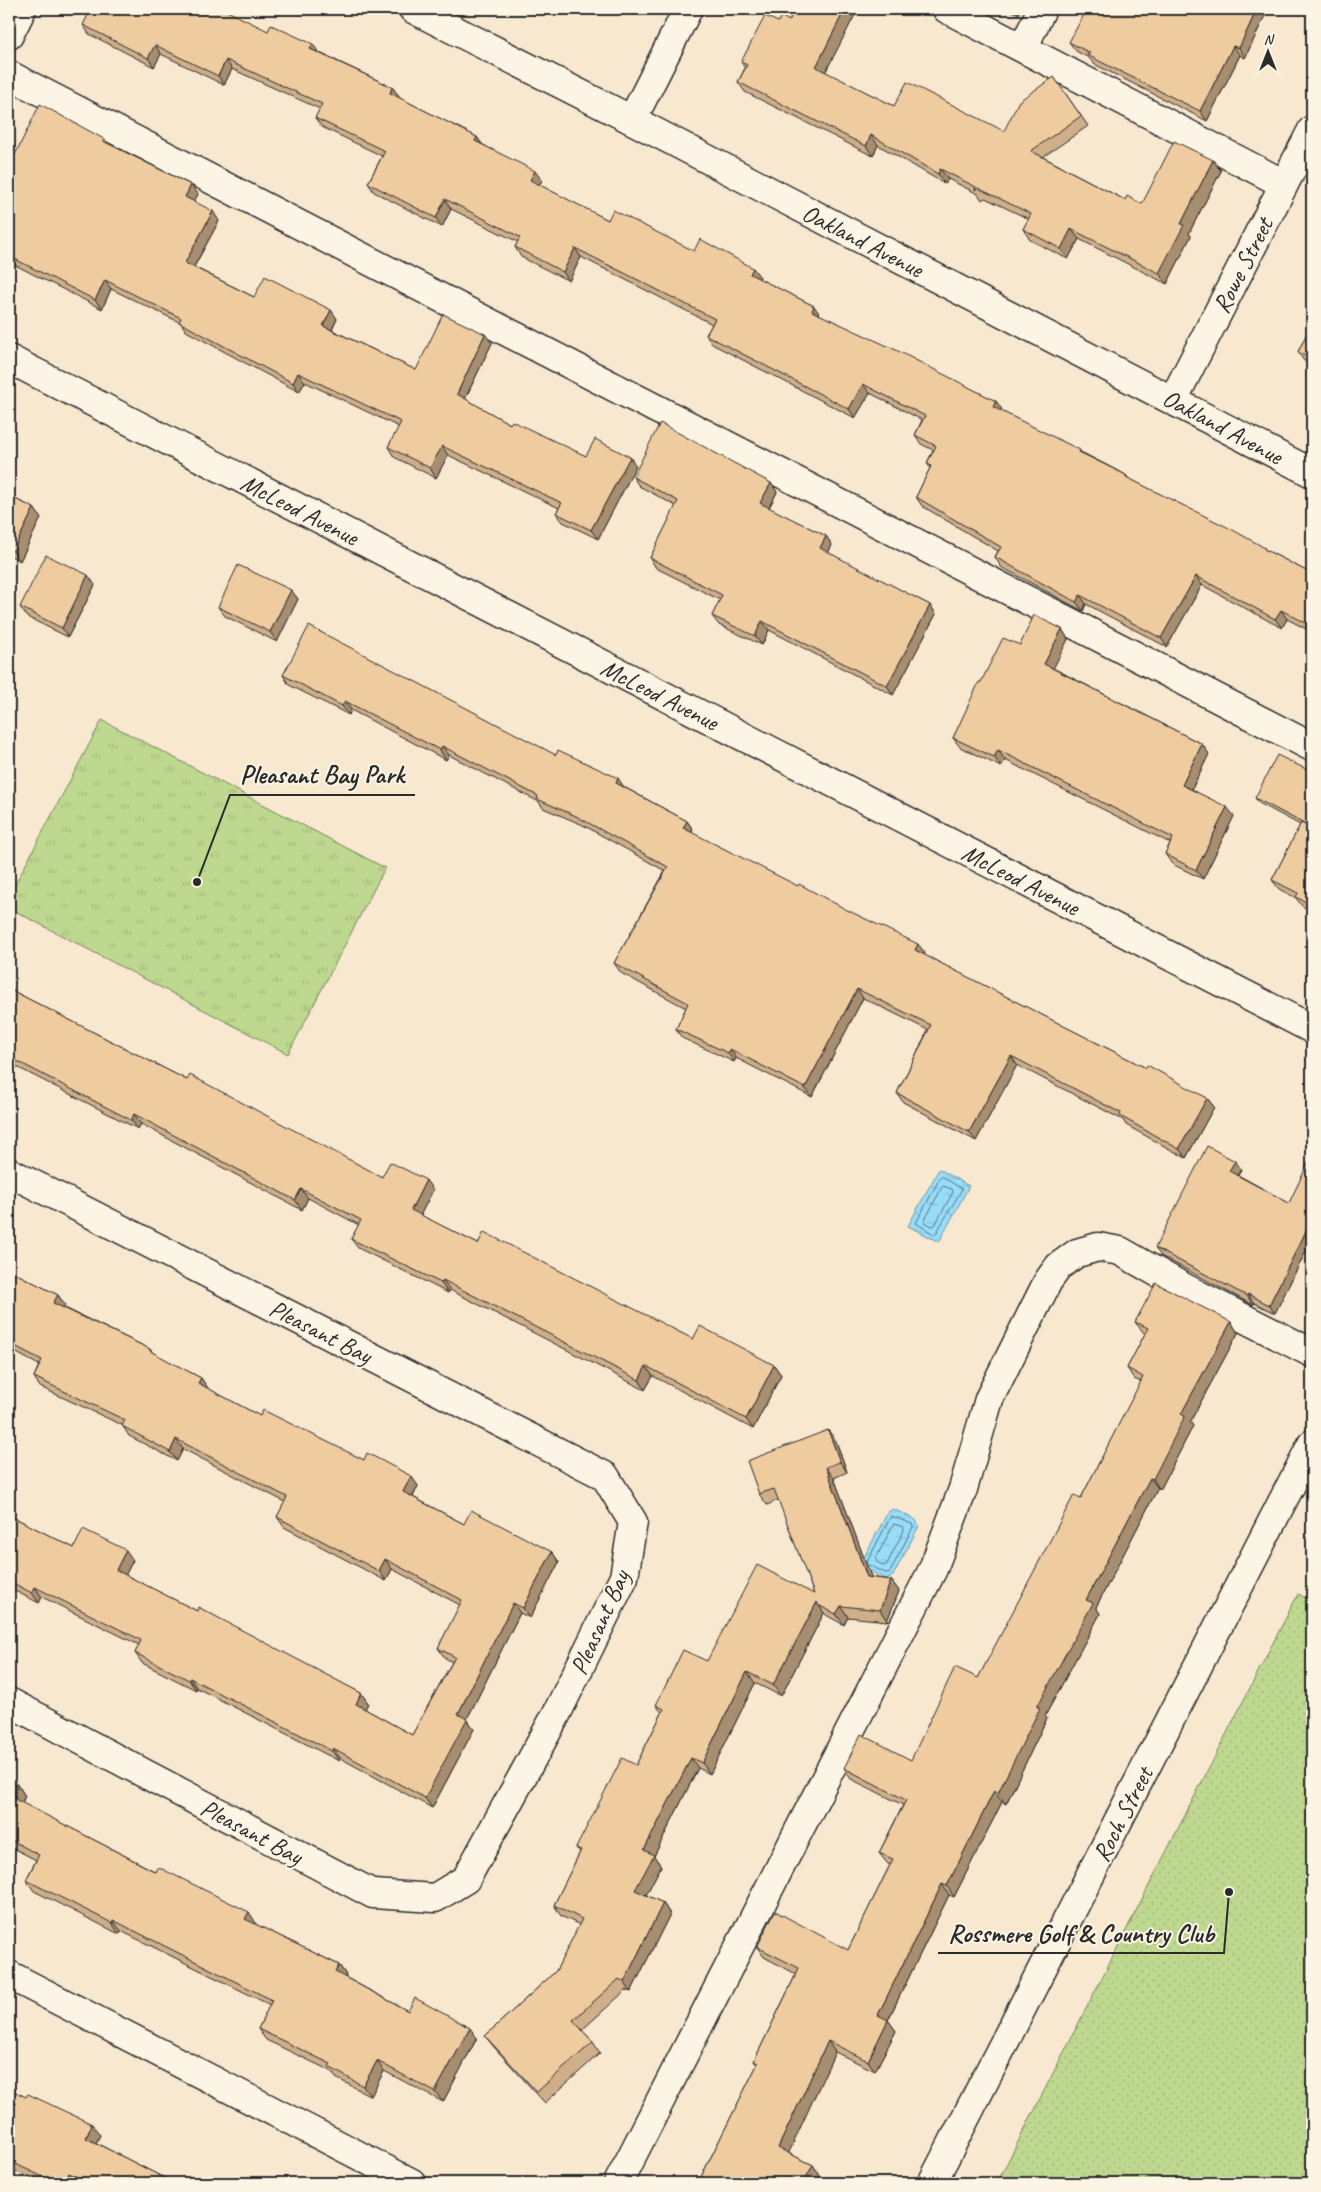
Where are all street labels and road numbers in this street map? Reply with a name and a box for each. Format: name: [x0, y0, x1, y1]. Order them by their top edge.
street label: Oakland Avenue: [797, 197, 930, 286]
street label: Rowe Street: [1205, 210, 1282, 319]
street label: Oakland Avenue: [1157, 382, 1290, 473]
street label: McLeod Avenue: [235, 467, 365, 554]
street label: McLeod Avenue: [595, 652, 725, 739]
street label: McLeod Avenue: [956, 837, 1086, 924]
street label: Pleasant Bay: [264, 1292, 379, 1372]
street label: Pleasant Bay: [563, 1564, 638, 1680]
street label: Roch Street: [1085, 1759, 1162, 1867]
street label: Pleasant Bay: [195, 1792, 309, 1873]

